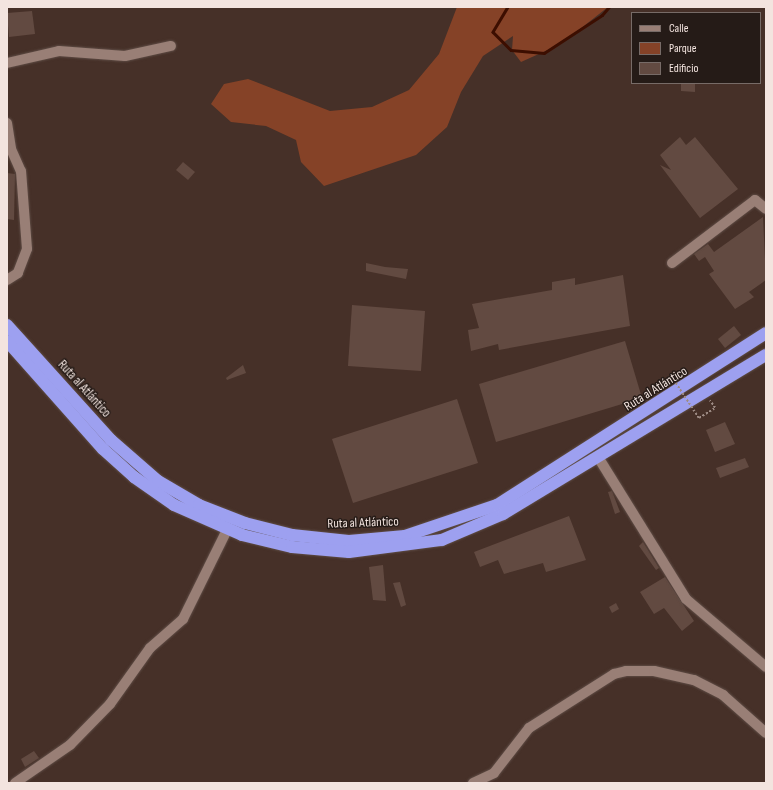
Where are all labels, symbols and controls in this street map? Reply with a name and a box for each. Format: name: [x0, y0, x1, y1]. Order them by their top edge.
legend: [631, 12, 761, 84]
text: Calle: [669, 21, 689, 36]
text: Parque: [669, 41, 697, 56]
text: Edificio: [669, 61, 698, 76]
street label: Ruta al Atlántico: [54, 357, 114, 421]
street label: Ruta al Atlántico: [622, 363, 690, 415]
street label: Ruta al Atlántico: [327, 514, 399, 532]

